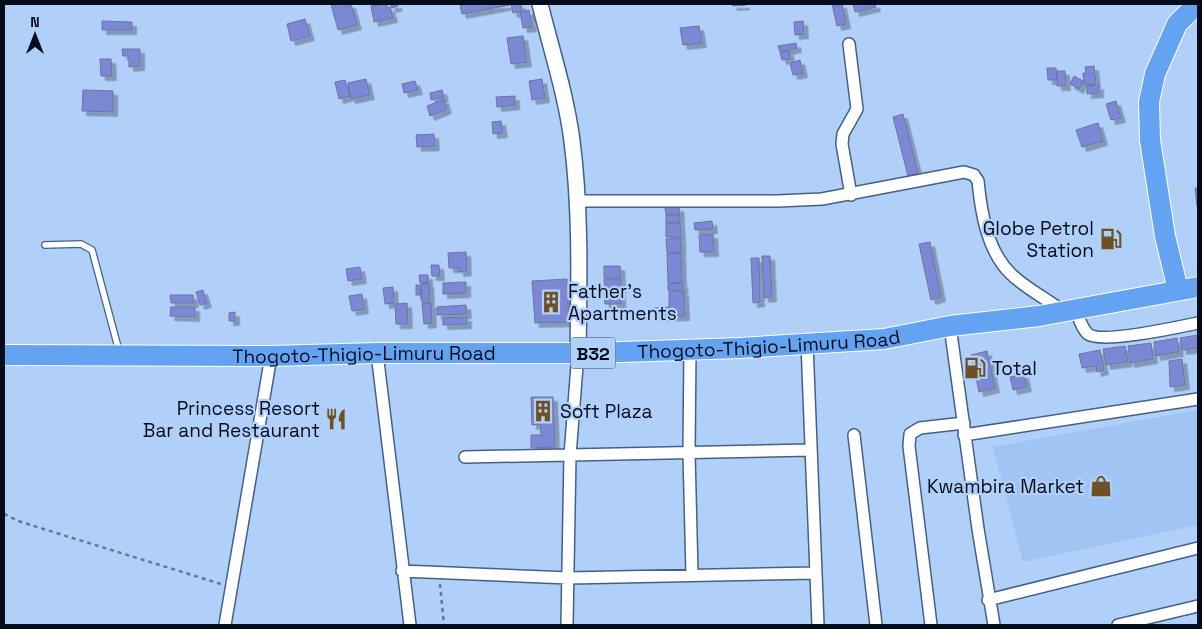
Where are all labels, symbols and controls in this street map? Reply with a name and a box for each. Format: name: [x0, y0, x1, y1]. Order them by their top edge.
north arrow: [10, 10, 60, 60]
text: N: [30, 13, 40, 31]
place label: Globe Petrol Station: [983, 216, 1094, 263]
fuel station icon: Globe Petrol Station: [1098, 226, 1124, 252]
place label: Father's Apartments: [568, 279, 677, 326]
building icon: Father's Apartments: [538, 289, 564, 315]
street label: Thogoto-Thigio-Limuru Road: [637, 324, 902, 364]
road number: B32: [570, 338, 616, 368]
street label: Thogoto-Thigio-Limuru Road: [232, 341, 496, 369]
fuel station icon: Total: [962, 355, 988, 381]
place label: Total: [992, 356, 1037, 381]
place label: Princess Resort Bar and Restaurant: [143, 396, 320, 443]
building icon: Soft Plaza: [530, 398, 556, 424]
place label: Soft Plaza: [560, 399, 653, 424]
restaurant icon: Princess Resort Bar and Restaurant: [323, 406, 349, 432]
shop icon: Kwambira Market: [1088, 473, 1114, 499]
place label: Kwambira Market: [927, 474, 1084, 499]

